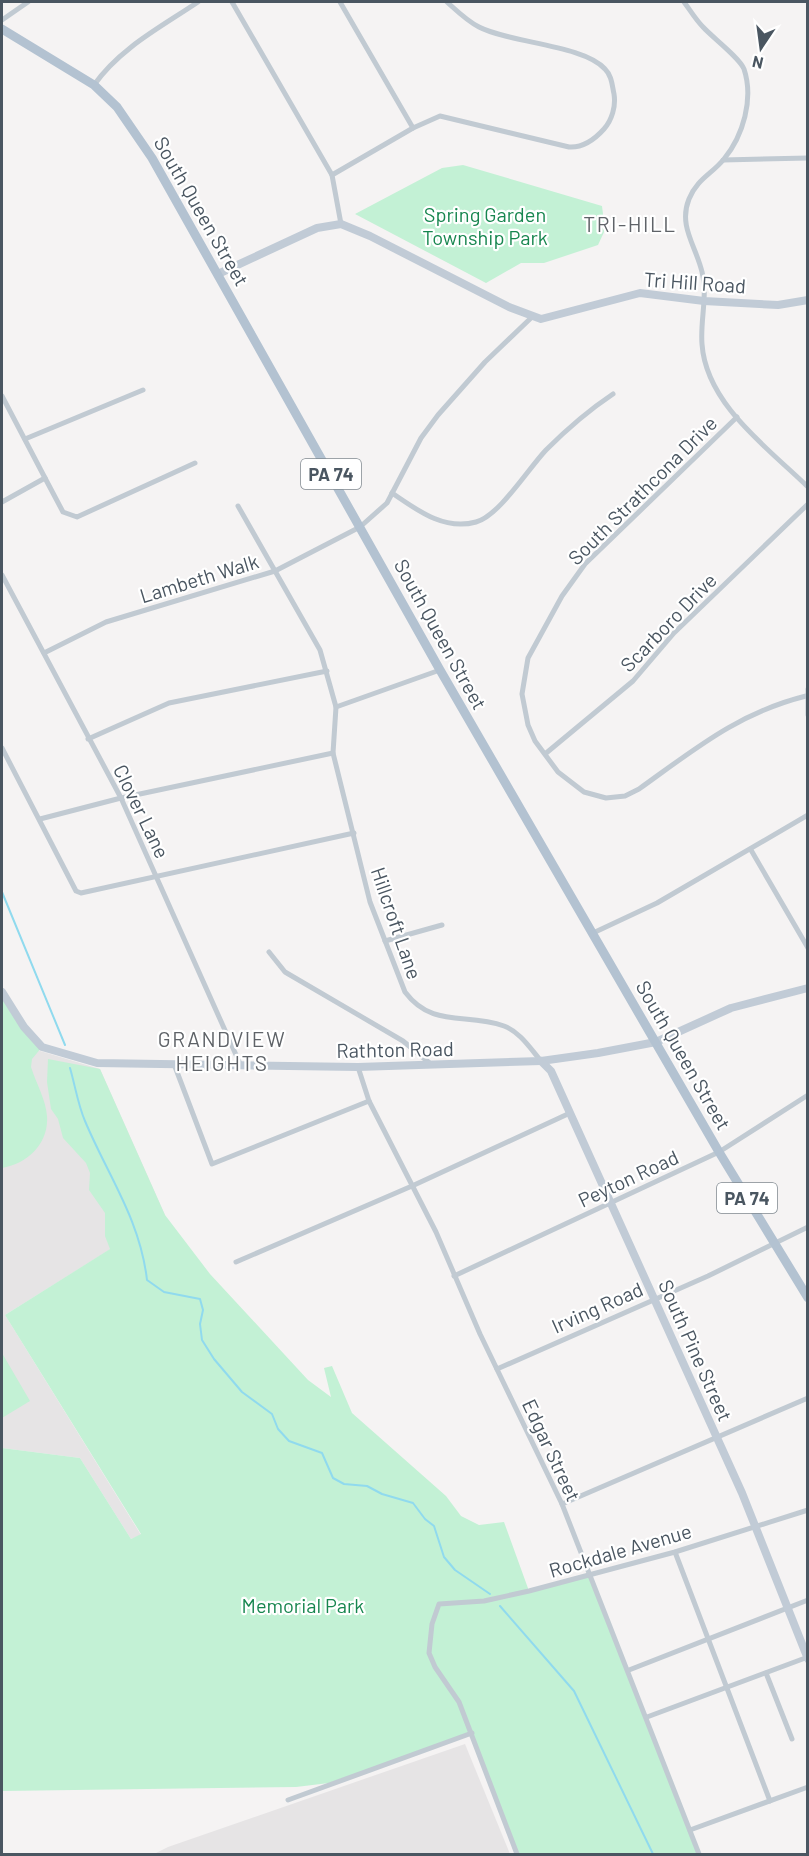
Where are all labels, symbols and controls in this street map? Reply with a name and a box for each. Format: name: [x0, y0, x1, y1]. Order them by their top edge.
north arrow: [731, 18, 791, 78]
text: N: [750, 53, 765, 74]
street label: South Queen Street: [150, 132, 254, 290]
park label: Spring Garden Township Park: [422, 202, 548, 249]
district label: TRI-HILL: [583, 211, 677, 236]
street label: Tri Hill Road: [643, 266, 747, 298]
street label: South Strathcona Drive: [563, 411, 721, 569]
road number: PA 74: [301, 459, 361, 489]
street label: Lambeth Walk: [137, 549, 261, 607]
street label: South Queen Street: [390, 555, 492, 713]
street label: Scarboro Drive: [615, 568, 721, 676]
street label: Clover Lane: [109, 760, 175, 862]
street label: Hillcroft Lane: [367, 864, 427, 982]
street label: South Queen Street: [632, 976, 736, 1134]
district label: GRANDVIEW HEIGHTS: [158, 1026, 286, 1075]
street label: Rathton Road: [336, 1036, 454, 1062]
street label: Peyton Road: [574, 1144, 682, 1212]
road number: PA 74: [717, 1183, 777, 1213]
street label: Irving Road: [548, 1276, 646, 1338]
street label: South Pine Street: [654, 1276, 738, 1424]
street label: Edgar Street: [518, 1395, 586, 1505]
street label: Rockdale Avenue: [546, 1518, 694, 1582]
park label: Memorial Park: [242, 1593, 364, 1617]

